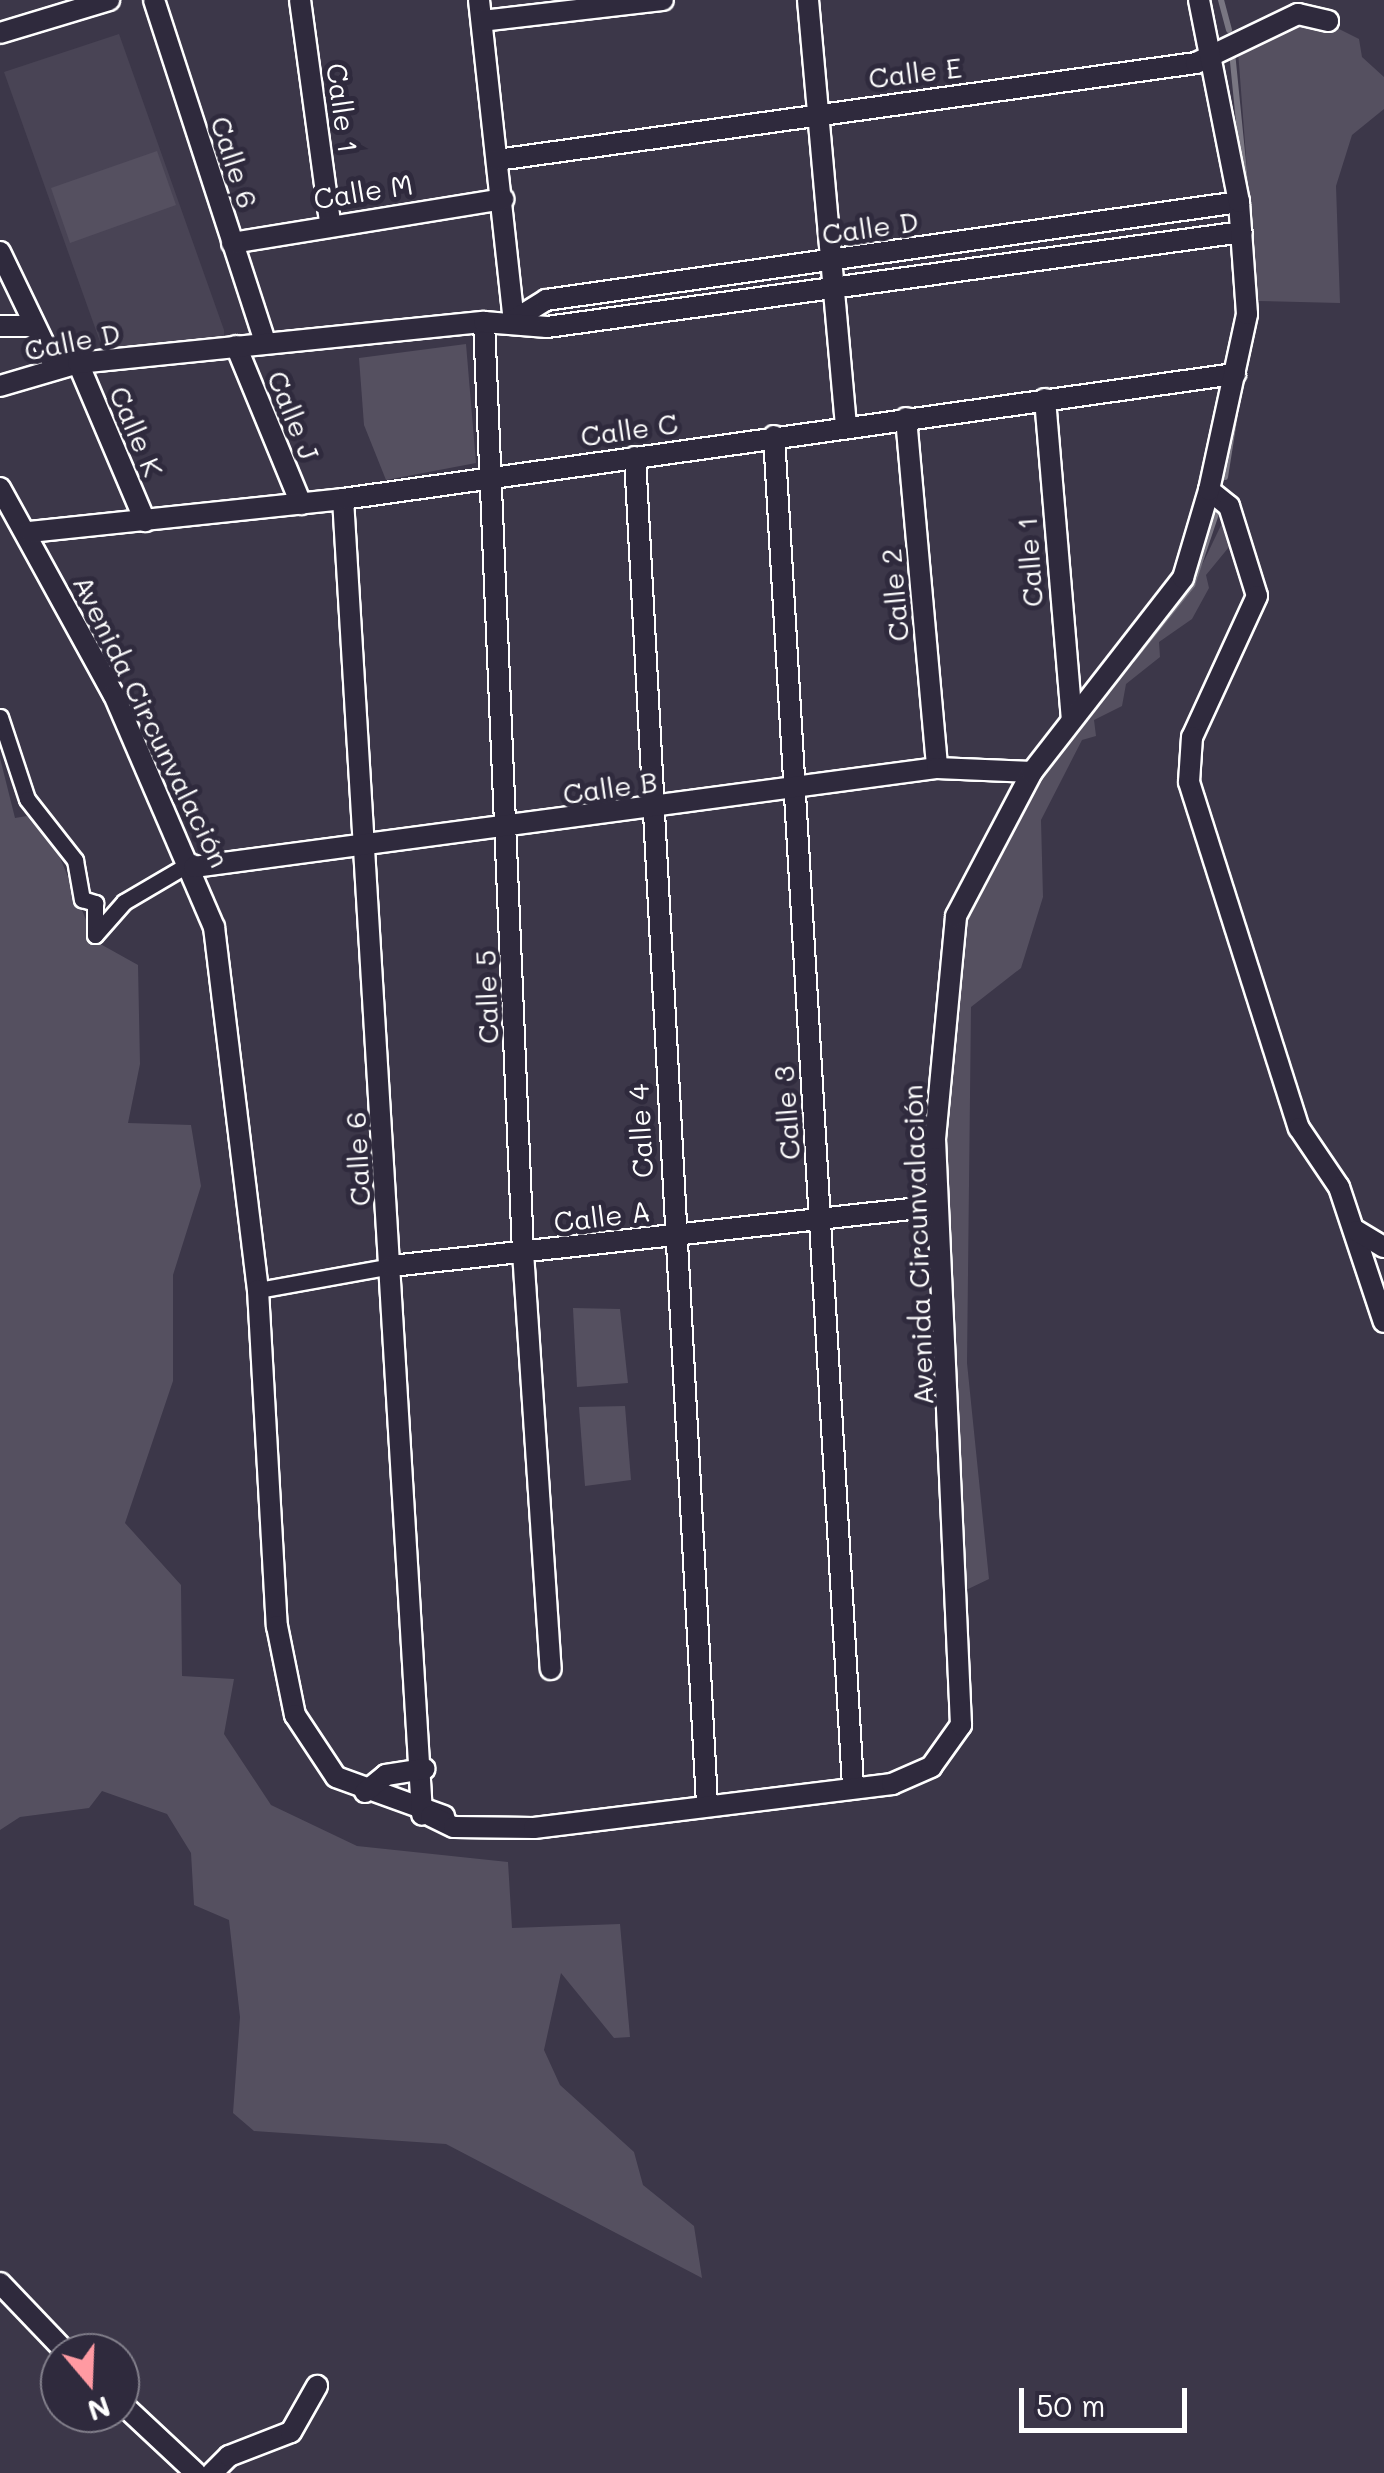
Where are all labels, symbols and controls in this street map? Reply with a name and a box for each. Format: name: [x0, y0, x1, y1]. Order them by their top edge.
street label: Calle E: [866, 50, 964, 94]
street label: Calle 1: [320, 61, 366, 155]
street label: Calle 6: [204, 112, 266, 212]
street label: Calle M: [311, 167, 415, 215]
street label: Calle D: [820, 204, 920, 250]
street label: Calle D: [21, 315, 123, 367]
street label: Calle J: [261, 366, 327, 464]
street label: Calle K: [103, 381, 171, 481]
street label: Calle C: [578, 406, 680, 452]
street label: Calle 1: [1009, 516, 1049, 608]
street label: Calle 2: [873, 547, 915, 643]
street label: Avenida Circunvalación: [67, 569, 237, 873]
street label: Calle B: [561, 764, 659, 810]
street label: Calle 5: [468, 949, 504, 1045]
street label: Calle 3: [766, 1065, 806, 1161]
street label: Calle 4: [621, 1083, 659, 1179]
street label: Avenida Circunvalación: [895, 1084, 939, 1406]
street label: Calle 6: [338, 1111, 376, 1207]
street label: Calle A: [552, 1193, 652, 1239]
north arrow: [40, 2333, 140, 2433]
scale bar: [1024, 2368, 1192, 2430]
text: 50 m: [1036, 2385, 1106, 2425]
text: N: [83, 2389, 115, 2430]

